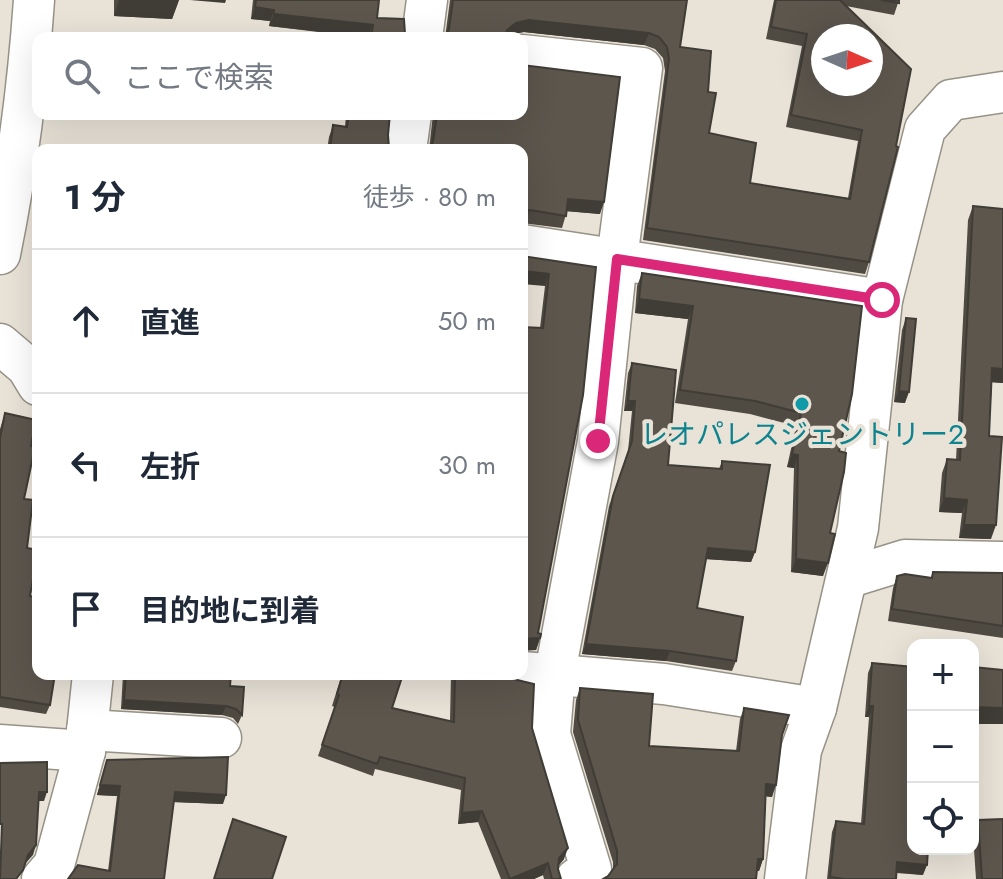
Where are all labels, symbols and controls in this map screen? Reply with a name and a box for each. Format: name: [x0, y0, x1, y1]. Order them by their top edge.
north arrow: [811, 24, 883, 96]
search box: [32, 32, 528, 120]
icon: search: [60, 54, 104, 98]
text: ここで検索: [124, 56, 274, 99]
text: 1 分: [64, 173, 126, 222]
text: 徒歩 · 80 m: [363, 178, 496, 216]
route start: [864, 282, 900, 318]
icon: ahead: [64, 299, 108, 343]
text: 直進: [140, 301, 200, 344]
text: 50 m: [438, 302, 496, 340]
marker: レオパレスジェントリー2: [793, 395, 811, 413]
place label: レオパレスジェントリー2: [640, 414, 964, 455]
route end: [580, 423, 616, 459]
icon: left: [64, 443, 108, 487]
text: 左折: [140, 445, 200, 488]
text: 30 m: [438, 446, 496, 484]
icon: arrive: [64, 587, 108, 631]
text: 目的地に到着: [140, 589, 320, 632]
map controls: [907, 639, 979, 855]
button: +: [907, 639, 979, 711]
button: −: [907, 711, 979, 783]
button: locate: [907, 783, 979, 855]

